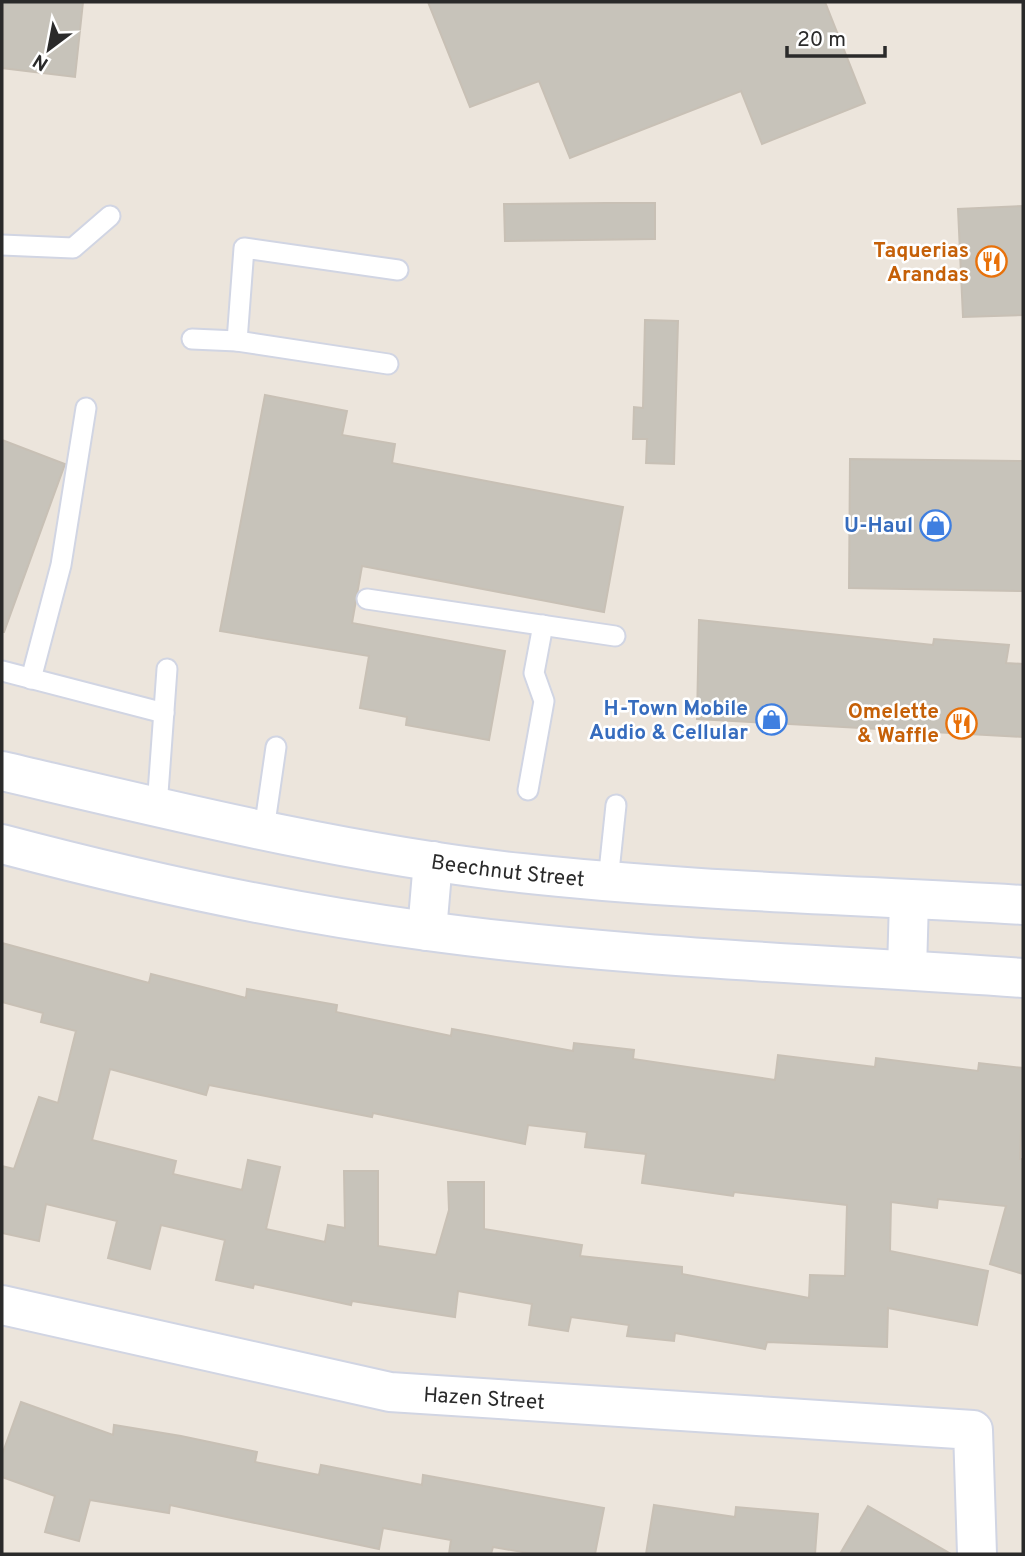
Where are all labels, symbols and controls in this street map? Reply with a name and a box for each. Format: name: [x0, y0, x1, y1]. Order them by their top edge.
north arrow: [14, 14, 84, 84]
scale bar: [787, 14, 885, 58]
text: 20 m: [797, 27, 846, 54]
text: N: [29, 48, 53, 76]
place label: Taquerias Arandas: [873, 238, 969, 289]
restaurant icon: Taquerias Arandas: [975, 245, 1009, 279]
shop icon: U-Haul: [919, 508, 953, 542]
place label: U-Haul: [844, 513, 913, 540]
place label: H-Town Mobile Audio & Cellular: [589, 696, 748, 747]
place label: Omelette & Waffle: [848, 699, 939, 750]
shop icon: H-Town Mobile Audio & Cellular: [754, 703, 788, 737]
restaurant icon: Omelette & Waffle: [945, 706, 979, 740]
street label: Beechnut Street: [429, 849, 586, 894]
street label: Hazen Street: [422, 1382, 546, 1417]

